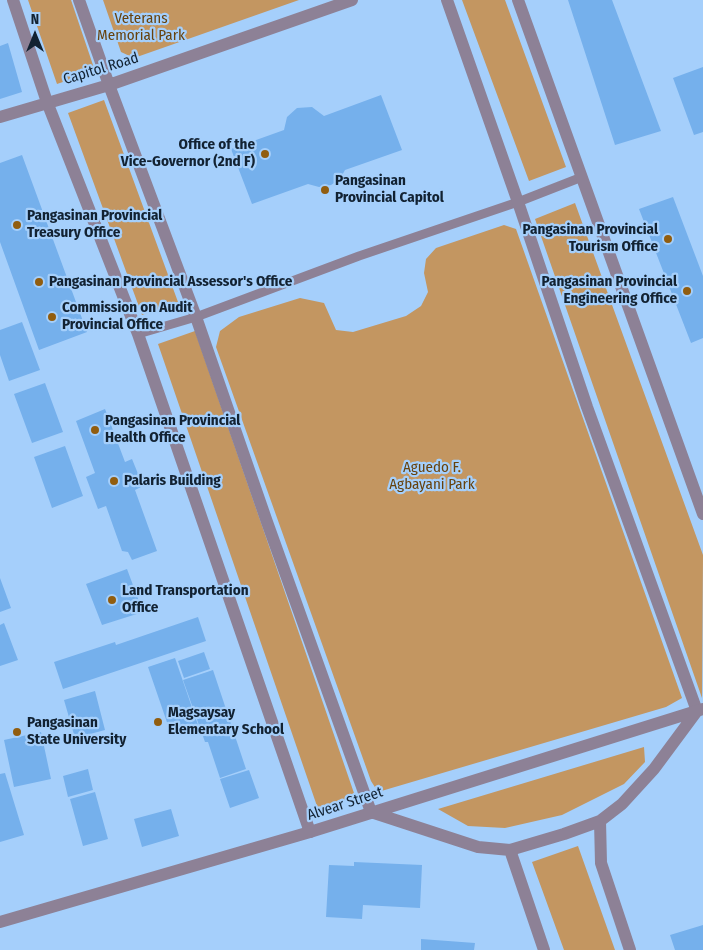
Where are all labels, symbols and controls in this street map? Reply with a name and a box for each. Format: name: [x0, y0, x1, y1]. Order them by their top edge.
north arrow: [10, 10, 60, 60]
park label: Veterans Memorial Park: [97, 10, 185, 45]
text: N: [31, 11, 39, 28]
street label: Capitol Road: [61, 49, 141, 89]
place label: Office of the Vice-Governor (2nd F): [121, 136, 255, 171]
marker: Office of the Vice-Governor (2nd F): [259, 148, 271, 160]
place label: Pangasinan Provincial Capitol: [335, 172, 444, 207]
marker: Pangasinan Provincial Capitol: [319, 184, 331, 196]
place label: Pangasinan Provincial Treasury Office: [27, 207, 162, 242]
marker: Pangasinan Provincial Treasury Office: [11, 219, 23, 231]
place label: Pangasinan Provincial Tourism Office: [523, 221, 658, 256]
marker: Pangasinan Provincial Tourism Office: [662, 233, 674, 245]
place label: Pangasinan Provincial Assessor's Office: [49, 273, 292, 291]
place label: Pangasinan Provincial Engineering Office: [542, 273, 677, 308]
marker: Pangasinan Provincial Assessor's Office: [33, 276, 45, 288]
marker: Pangasinan Provincial Engineering Office: [681, 285, 693, 297]
place label: Commission on Audit Provincial Office: [62, 299, 193, 334]
marker: Commission on Audit Provincial Office: [46, 311, 58, 323]
place label: Pangasinan Provincial Health Office: [105, 412, 240, 447]
marker: Pangasinan Provincial Health Office: [89, 424, 101, 436]
park label: Aguedo F. Agbayani Park: [389, 459, 475, 494]
place label: Palaris Building: [124, 472, 221, 490]
marker: Palaris Building: [108, 475, 120, 487]
place label: Land Transportation Office: [122, 582, 249, 617]
marker: Land Transportation Office: [106, 594, 118, 606]
place label: Magsaysay Elementary School: [168, 704, 284, 739]
place label: Pangasinan State University: [27, 714, 126, 749]
marker: Magsaysay Elementary School: [152, 716, 164, 728]
marker: Pangasinan State University: [11, 726, 23, 738]
street label: Alvear Street: [305, 783, 385, 825]

